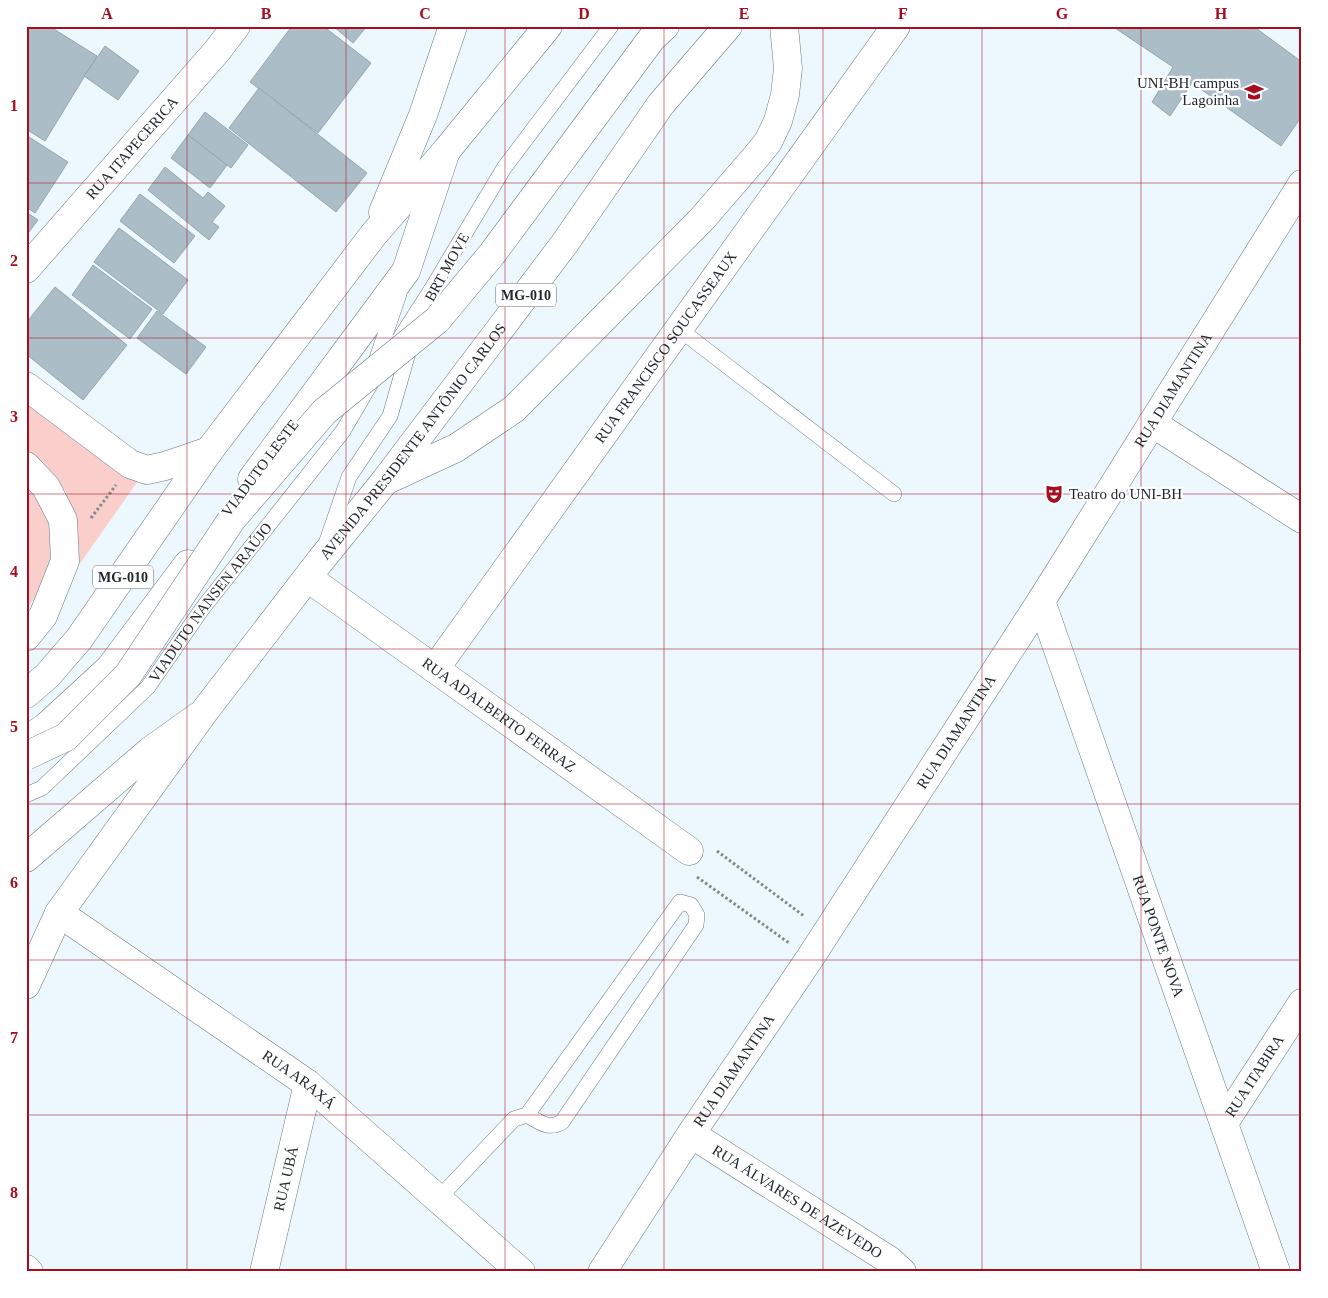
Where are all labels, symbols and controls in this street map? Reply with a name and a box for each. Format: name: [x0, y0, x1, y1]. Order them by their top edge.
text: A: [101, 5, 113, 22]
text: B: [261, 5, 272, 22]
text: C: [419, 5, 431, 22]
text: D: [578, 5, 590, 22]
text: E: [739, 5, 749, 22]
text: F: [898, 5, 908, 22]
text: G: [1056, 5, 1069, 22]
text: H: [1215, 5, 1228, 22]
place label: UNI-BH campus Lagoinha: [1137, 75, 1239, 108]
school or university icon: UNI-BH campus Lagoinha: [1243, 81, 1265, 103]
street label: RUA ITAPECERICA: [83, 93, 181, 202]
text: 1: [10, 97, 18, 114]
street label: BRT MOVE: [422, 230, 472, 304]
street label: RUA FRANCISCO SOUCASSEAUX: [592, 248, 740, 446]
text: 2: [10, 252, 18, 269]
road number: MG-010: [496, 284, 556, 306]
street label: AVENIDA PRESIDENTE ANTÔNIO CARLOS: [317, 320, 509, 562]
street label: RUA DIAMANTINA: [1131, 329, 1215, 450]
text: 3: [10, 408, 18, 425]
street label: VIADUTO LESTE: [218, 417, 302, 519]
theatre icon: Teatro do UNI-BH: [1043, 483, 1065, 505]
place label: Teatro do UNI-BH: [1069, 486, 1182, 502]
street label: VIADUTO NANSEN ARAÚJO: [146, 519, 275, 685]
text: 4: [10, 563, 18, 580]
road number: MG-010: [93, 566, 153, 588]
street label: RUA ADALBERTO FERRAZ: [419, 655, 579, 775]
street label: RUA DIAMANTINA: [914, 672, 999, 792]
text: 5: [10, 718, 18, 735]
street label: RUA PONTE NOVA: [1130, 873, 1187, 999]
text: 6: [10, 874, 18, 891]
street label: RUA DIAMANTINA: [690, 1011, 778, 1130]
text: 7: [10, 1029, 18, 1046]
street label: RUA ITABIRA: [1222, 1032, 1287, 1120]
street label: RUA ARAXÁ: [259, 1047, 339, 1112]
street label: RUA ÁLVARES DE AZEVEDO: [709, 1142, 885, 1262]
street label: RUA UBÁ: [271, 1144, 301, 1213]
text: 8: [10, 1184, 18, 1201]

